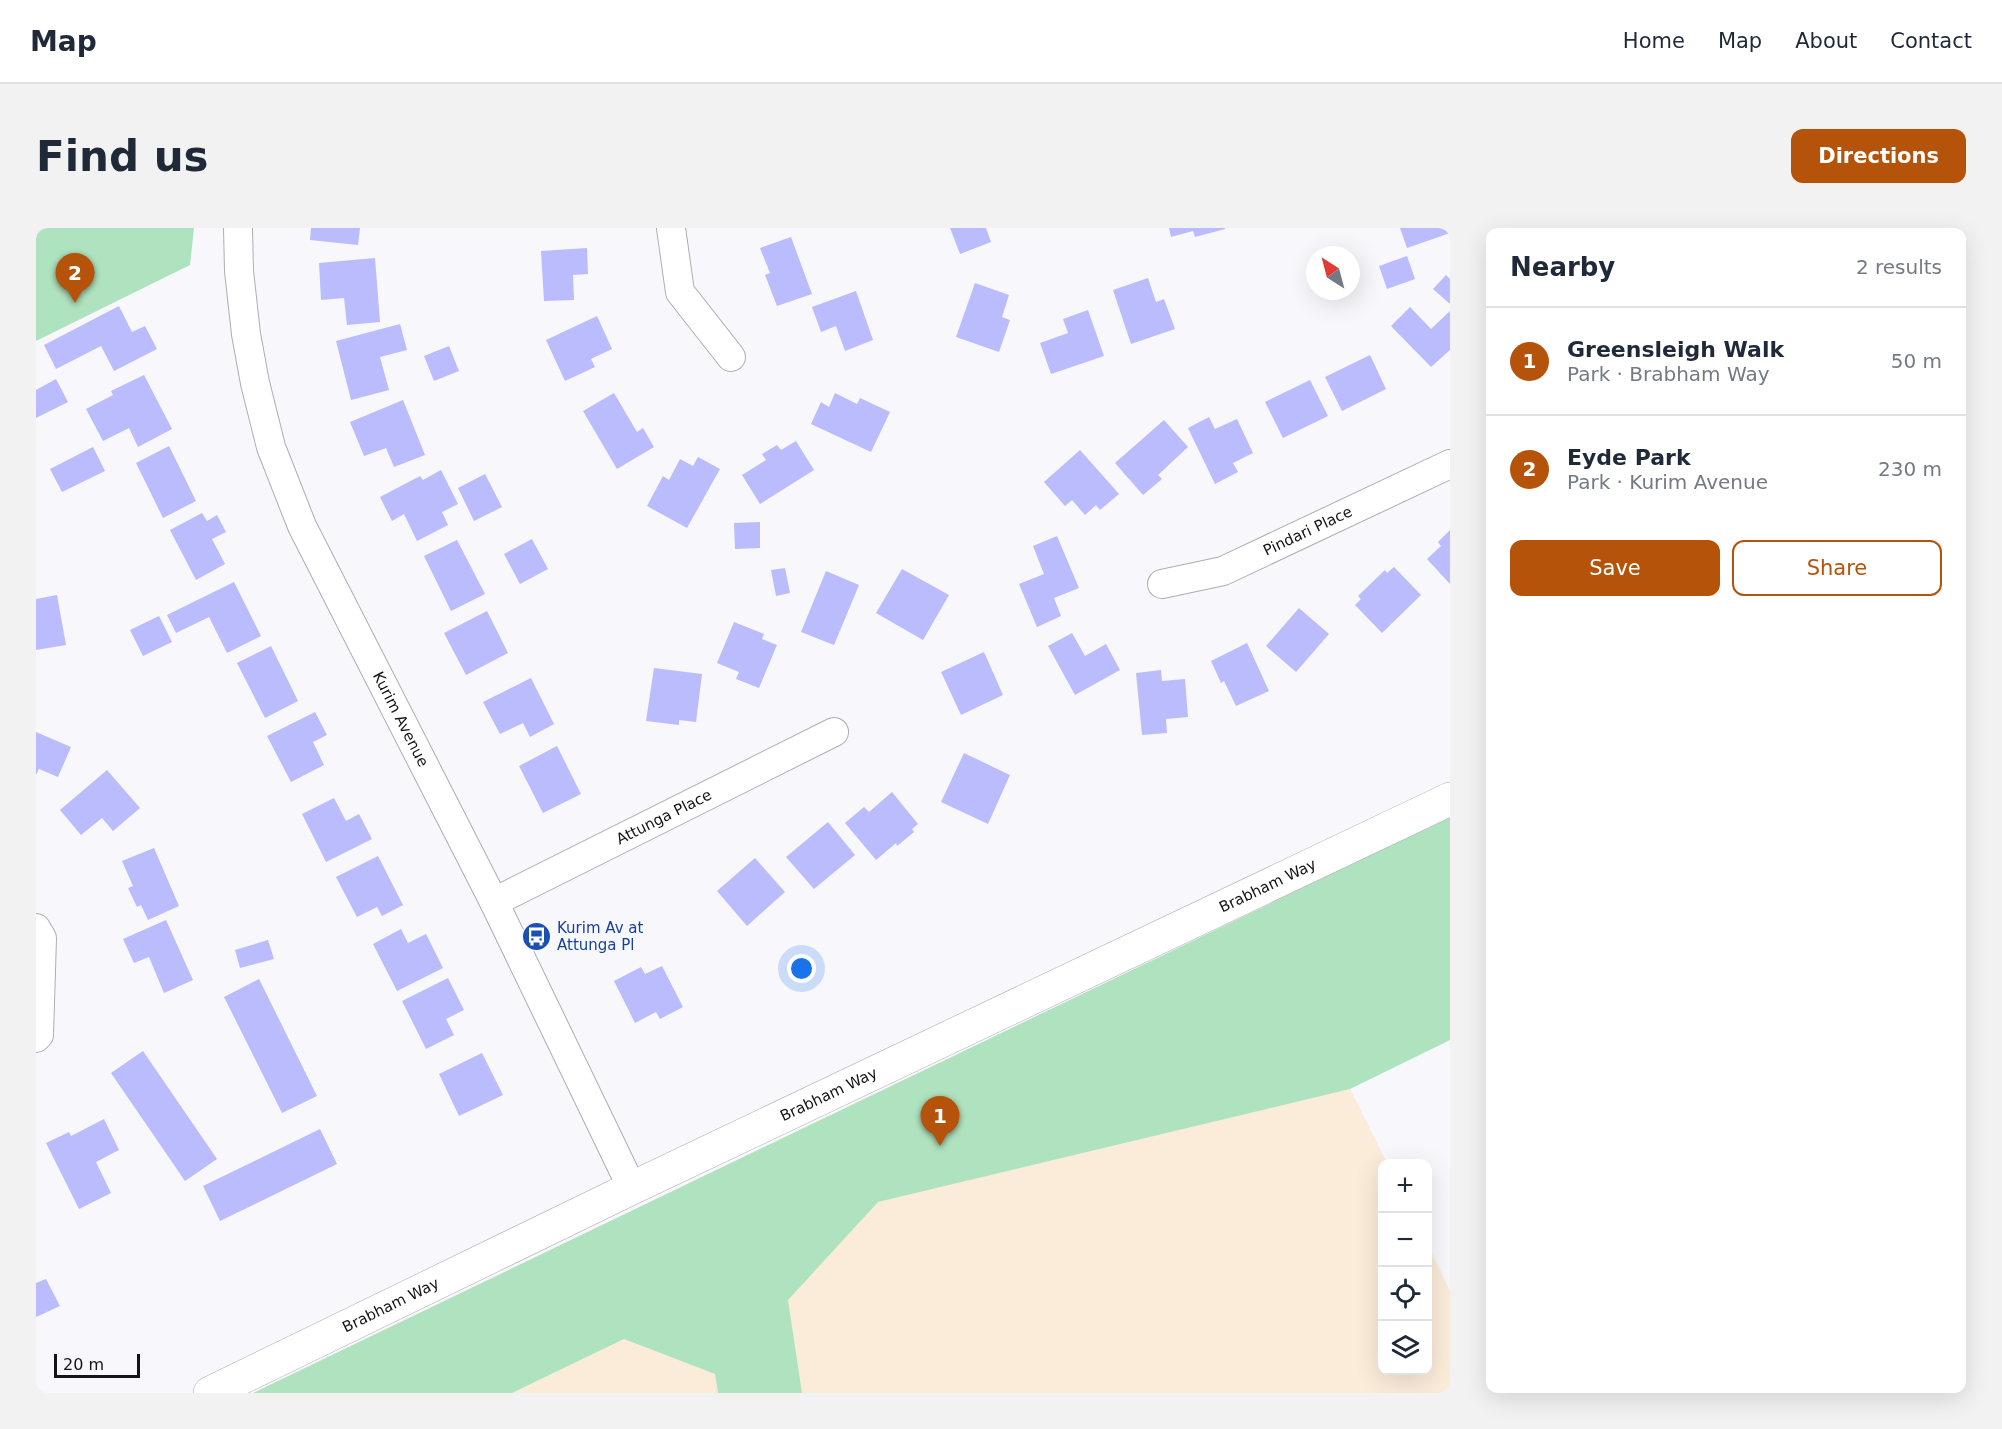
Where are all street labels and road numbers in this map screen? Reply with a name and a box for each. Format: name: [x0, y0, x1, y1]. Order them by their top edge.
street label: Pindari Place: [1260, 502, 1355, 560]
street label: Kurim Avenue: [369, 669, 432, 770]
street label: Attunga Place: [613, 786, 715, 848]
street label: Brabham Way: [1216, 855, 1319, 916]
street label: Brabham Way: [777, 1064, 880, 1125]
street label: Brabham Way: [340, 1274, 442, 1336]

